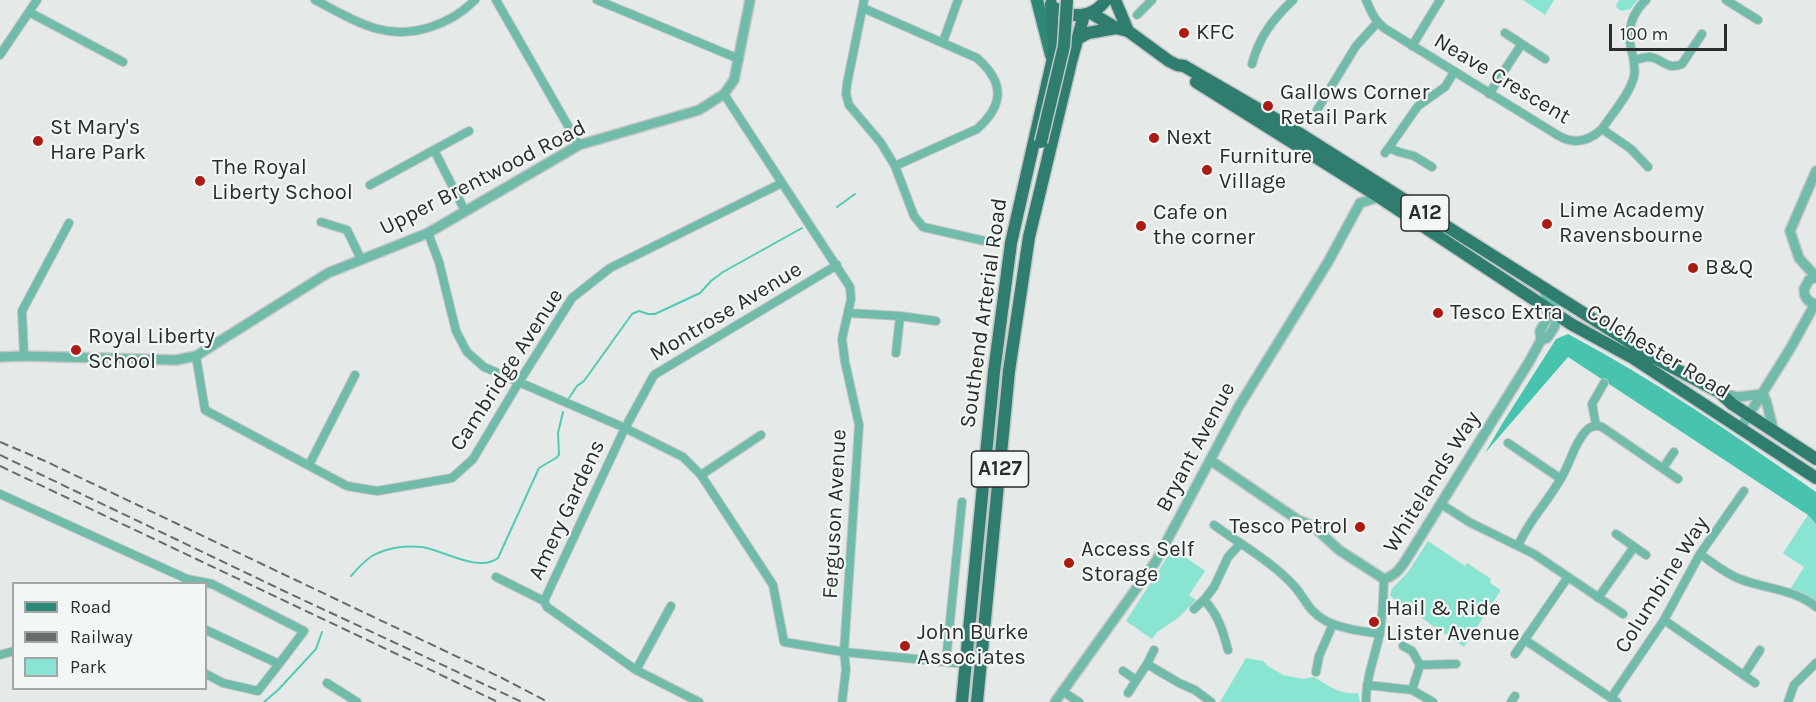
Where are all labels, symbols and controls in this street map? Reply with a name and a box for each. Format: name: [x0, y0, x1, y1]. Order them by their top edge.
scale bar: [1612, 12, 1730, 50]
place label: KFC: [1196, 20, 1234, 46]
text: 100 m: [1620, 23, 1668, 45]
marker: KFC: [1177, 26, 1191, 40]
street label: Neave Crescent: [1429, 28, 1575, 130]
place label: Gallows Corner Retail Park: [1280, 80, 1429, 132]
marker: Gallows Corner Retail Park: [1261, 99, 1275, 113]
place label: St Mary's Hare Park: [50, 115, 146, 166]
street label: Upper Brentwood Road: [375, 115, 591, 241]
place label: Next: [1166, 125, 1212, 151]
marker: Next: [1147, 131, 1161, 145]
marker: St Mary's Hare Park: [31, 134, 45, 148]
place label: Furniture Village: [1219, 144, 1312, 196]
place label: The Royal Liberty School: [212, 155, 353, 206]
marker: Furniture Village: [1200, 163, 1214, 177]
marker: The Royal Liberty School: [193, 174, 207, 188]
road number: A12: [1401, 195, 1449, 231]
street label: Southend Arterial Road: [955, 196, 1013, 430]
place label: Lime Academy Ravensbourne: [1559, 198, 1704, 249]
place label: Cafe on the corner: [1153, 200, 1255, 252]
marker: Lime Academy Ravensbourne: [1540, 217, 1554, 231]
marker: Cafe on the corner: [1134, 219, 1148, 233]
place label: B&Q: [1705, 255, 1753, 281]
street label: Montrose Avenue: [645, 256, 807, 368]
marker: B&Q: [1686, 261, 1700, 275]
street label: Cambridge Avenue: [445, 284, 569, 456]
street label: Colchester Road: [1582, 299, 1734, 405]
place label: Tesco Extra: [1450, 300, 1563, 326]
marker: Tesco Extra: [1431, 306, 1445, 320]
place label: Royal Liberty School: [88, 324, 215, 376]
marker: Royal Liberty School: [69, 343, 83, 357]
street label: Bryant Avenue: [1151, 378, 1241, 516]
street label: Whitelands Way: [1378, 406, 1486, 558]
street label: Ferguson Avenue: [817, 428, 853, 600]
street label: Amery Gardens: [523, 436, 611, 584]
road number: A127: [972, 451, 1028, 487]
street label: Columbine Way: [1609, 512, 1715, 658]
place label: Tesco Petrol: [1229, 514, 1348, 540]
marker: Tesco Petrol: [1353, 520, 1367, 534]
place label: Access Self Storage: [1081, 537, 1194, 588]
marker: Access Self Storage: [1062, 556, 1076, 570]
legend: [12, 582, 207, 690]
text: Road: [70, 596, 111, 618]
place label: Hail & Ride Lister Avenue: [1386, 596, 1520, 648]
marker: Hail & Ride Lister Avenue: [1367, 615, 1381, 629]
place label: John Burke Associates: [917, 620, 1028, 672]
text: Railway: [70, 626, 133, 648]
marker: John Burke Associates: [898, 639, 912, 653]
text: Park: [70, 656, 107, 678]

